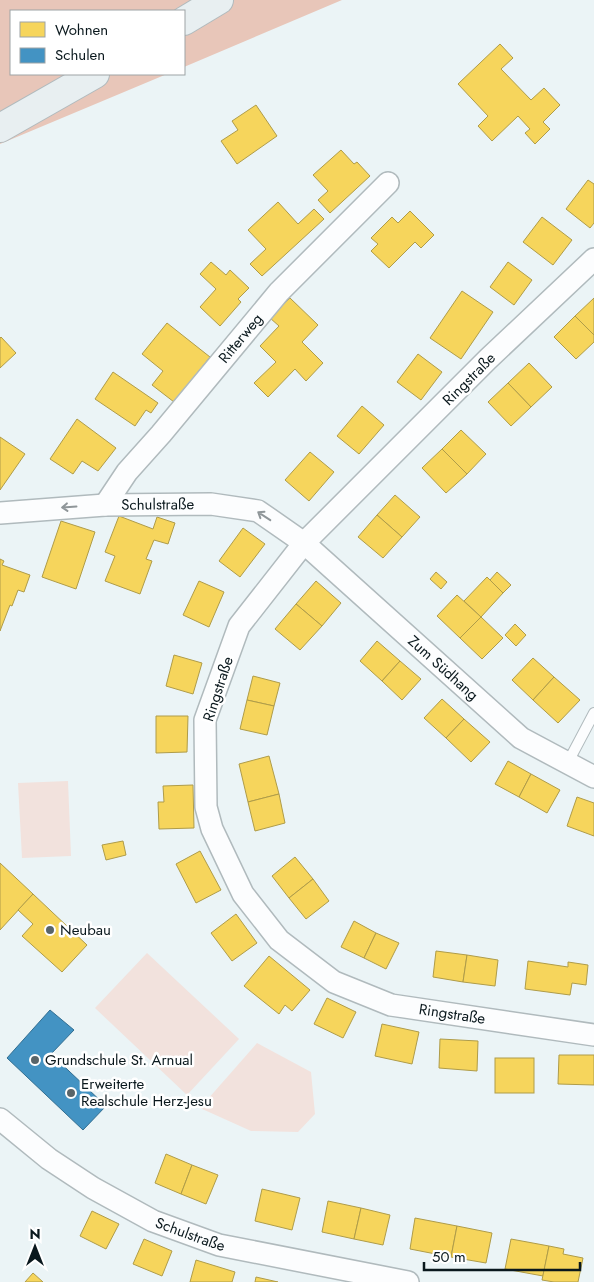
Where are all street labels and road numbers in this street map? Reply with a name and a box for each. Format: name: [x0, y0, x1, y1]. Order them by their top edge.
street label: Ritterweg: [213, 309, 268, 368]
street label: Ringstraße: [438, 347, 501, 410]
street label: Schulstraße: [121, 493, 195, 516]
street label: Zum Südhang: [403, 630, 483, 706]
street label: Ringstraße: [197, 654, 239, 724]
street label: Ringstraße: [417, 998, 487, 1030]
street label: Schulstraße: [152, 1212, 227, 1257]

